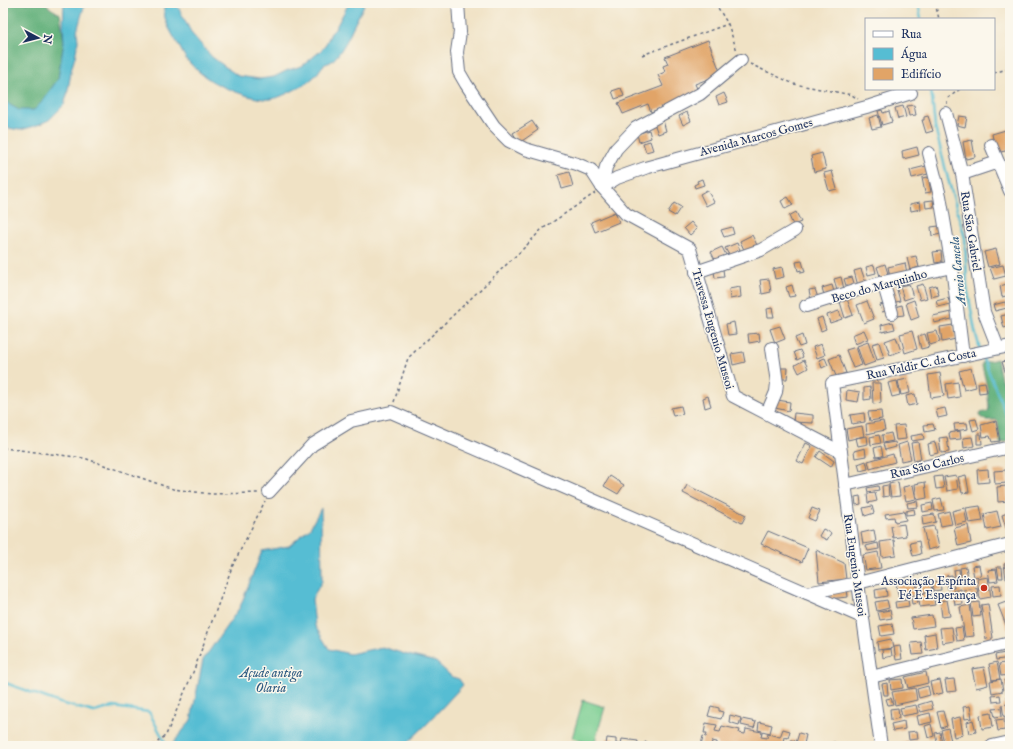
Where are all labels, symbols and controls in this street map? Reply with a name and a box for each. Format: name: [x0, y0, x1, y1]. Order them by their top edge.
north arrow: [18, 18, 58, 58]
legend: [865, 18, 995, 90]
text: Rua: [901, 27, 922, 42]
text: N: [39, 33, 55, 45]
text: Água: [900, 46, 928, 62]
text: Edifício: [901, 67, 942, 82]
street label: Avenida Marcos Gomes: [697, 115, 814, 160]
street label: Rua São Gabriel: [957, 190, 984, 273]
water label: Arroio Cancela: [946, 235, 971, 308]
street label: Beco do Marquinho: [830, 266, 929, 307]
street label: Travessa Eugenio Mussoi: [688, 267, 737, 391]
street label: Rua Valdir C. da Costa: [865, 345, 978, 383]
street label: Rua São Carlos: [889, 451, 966, 482]
street label: Rua Eugenio Mussoi: [840, 513, 869, 617]
place label: Associação Espírita Fé E Esperança: [880, 574, 977, 604]
marker: Associação Espírita Fé E Esperança: [979, 583, 989, 593]
water label: Açude antiga Olaria: [238, 665, 302, 697]

